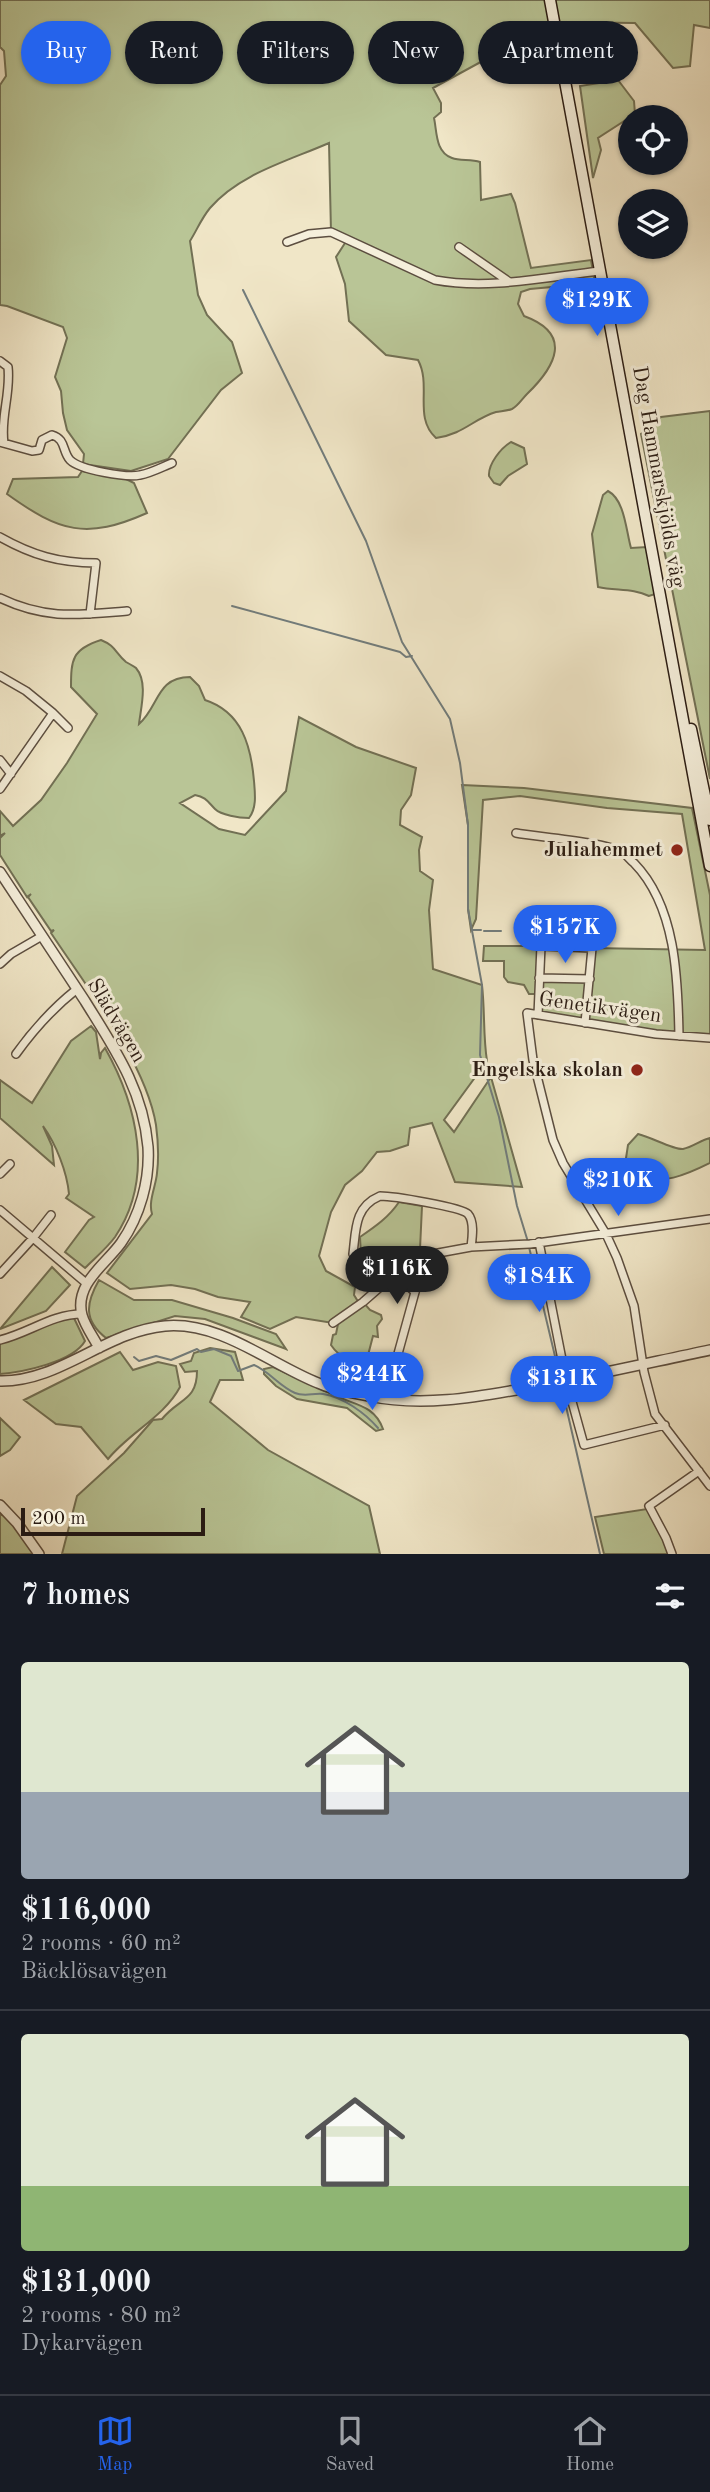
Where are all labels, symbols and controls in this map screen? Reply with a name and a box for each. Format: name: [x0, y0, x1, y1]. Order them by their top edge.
chip: Buy: [21, 21, 111, 84]
chip: Rent: [125, 21, 223, 84]
chip: Filters: [237, 21, 354, 84]
chip: New: [368, 21, 464, 84]
chip: Apartment: [478, 21, 638, 84]
map controls: [618, 105, 688, 259]
button: locate: [618, 105, 688, 175]
button: layers: [618, 189, 688, 259]
pin: $129K: [548, 278, 646, 338]
text: $129K: [561, 289, 633, 312]
street label: Dag Hammarskjölds väg: [628, 364, 688, 590]
place label: Juliahemmet: [544, 840, 663, 861]
marker: Juliahemmet: [669, 842, 685, 858]
pin: $157K: [516, 906, 614, 965]
text: $157K: [529, 916, 601, 939]
street label: Slädvägen: [83, 975, 149, 1067]
street label: Genetikvägen: [537, 989, 663, 1027]
place label: Engelska skolan: [471, 1060, 623, 1081]
marker: Engelska skolan: [629, 1062, 645, 1078]
pin: $210K: [569, 1158, 667, 1218]
text: $210K: [582, 1169, 654, 1192]
pin: $116K: [348, 1246, 446, 1306]
pin: $184K: [490, 1254, 588, 1314]
text: $116K: [361, 1257, 433, 1280]
text: $184K: [503, 1265, 575, 1288]
pin: $244K: [323, 1352, 421, 1412]
pin: $131K: [513, 1356, 611, 1416]
text: $244K: [336, 1363, 408, 1386]
text: $131K: [526, 1367, 598, 1390]
scale bar: [21, 1505, 205, 1537]
text: 200 m: [32, 1510, 85, 1529]
icon: filters: [651, 1577, 689, 1615]
text: 7 homes: [21, 1581, 130, 1611]
icon: home: [292, 1707, 418, 1833]
text: $116,000: [21, 1896, 151, 1926]
text: 2 rooms · 60 m²: [21, 1932, 181, 1955]
text: Bäcklösavägen: [21, 1960, 167, 1983]
icon: home: [292, 2079, 418, 2205]
text: $131,000: [21, 2268, 151, 2298]
text: 2 rooms · 80 m²: [21, 2304, 181, 2327]
text: Dykarvägen: [21, 2332, 143, 2355]
tab: Map: [96, 2412, 134, 2477]
tab: Saved: [326, 2412, 374, 2477]
tab: Home: [566, 2412, 614, 2477]

